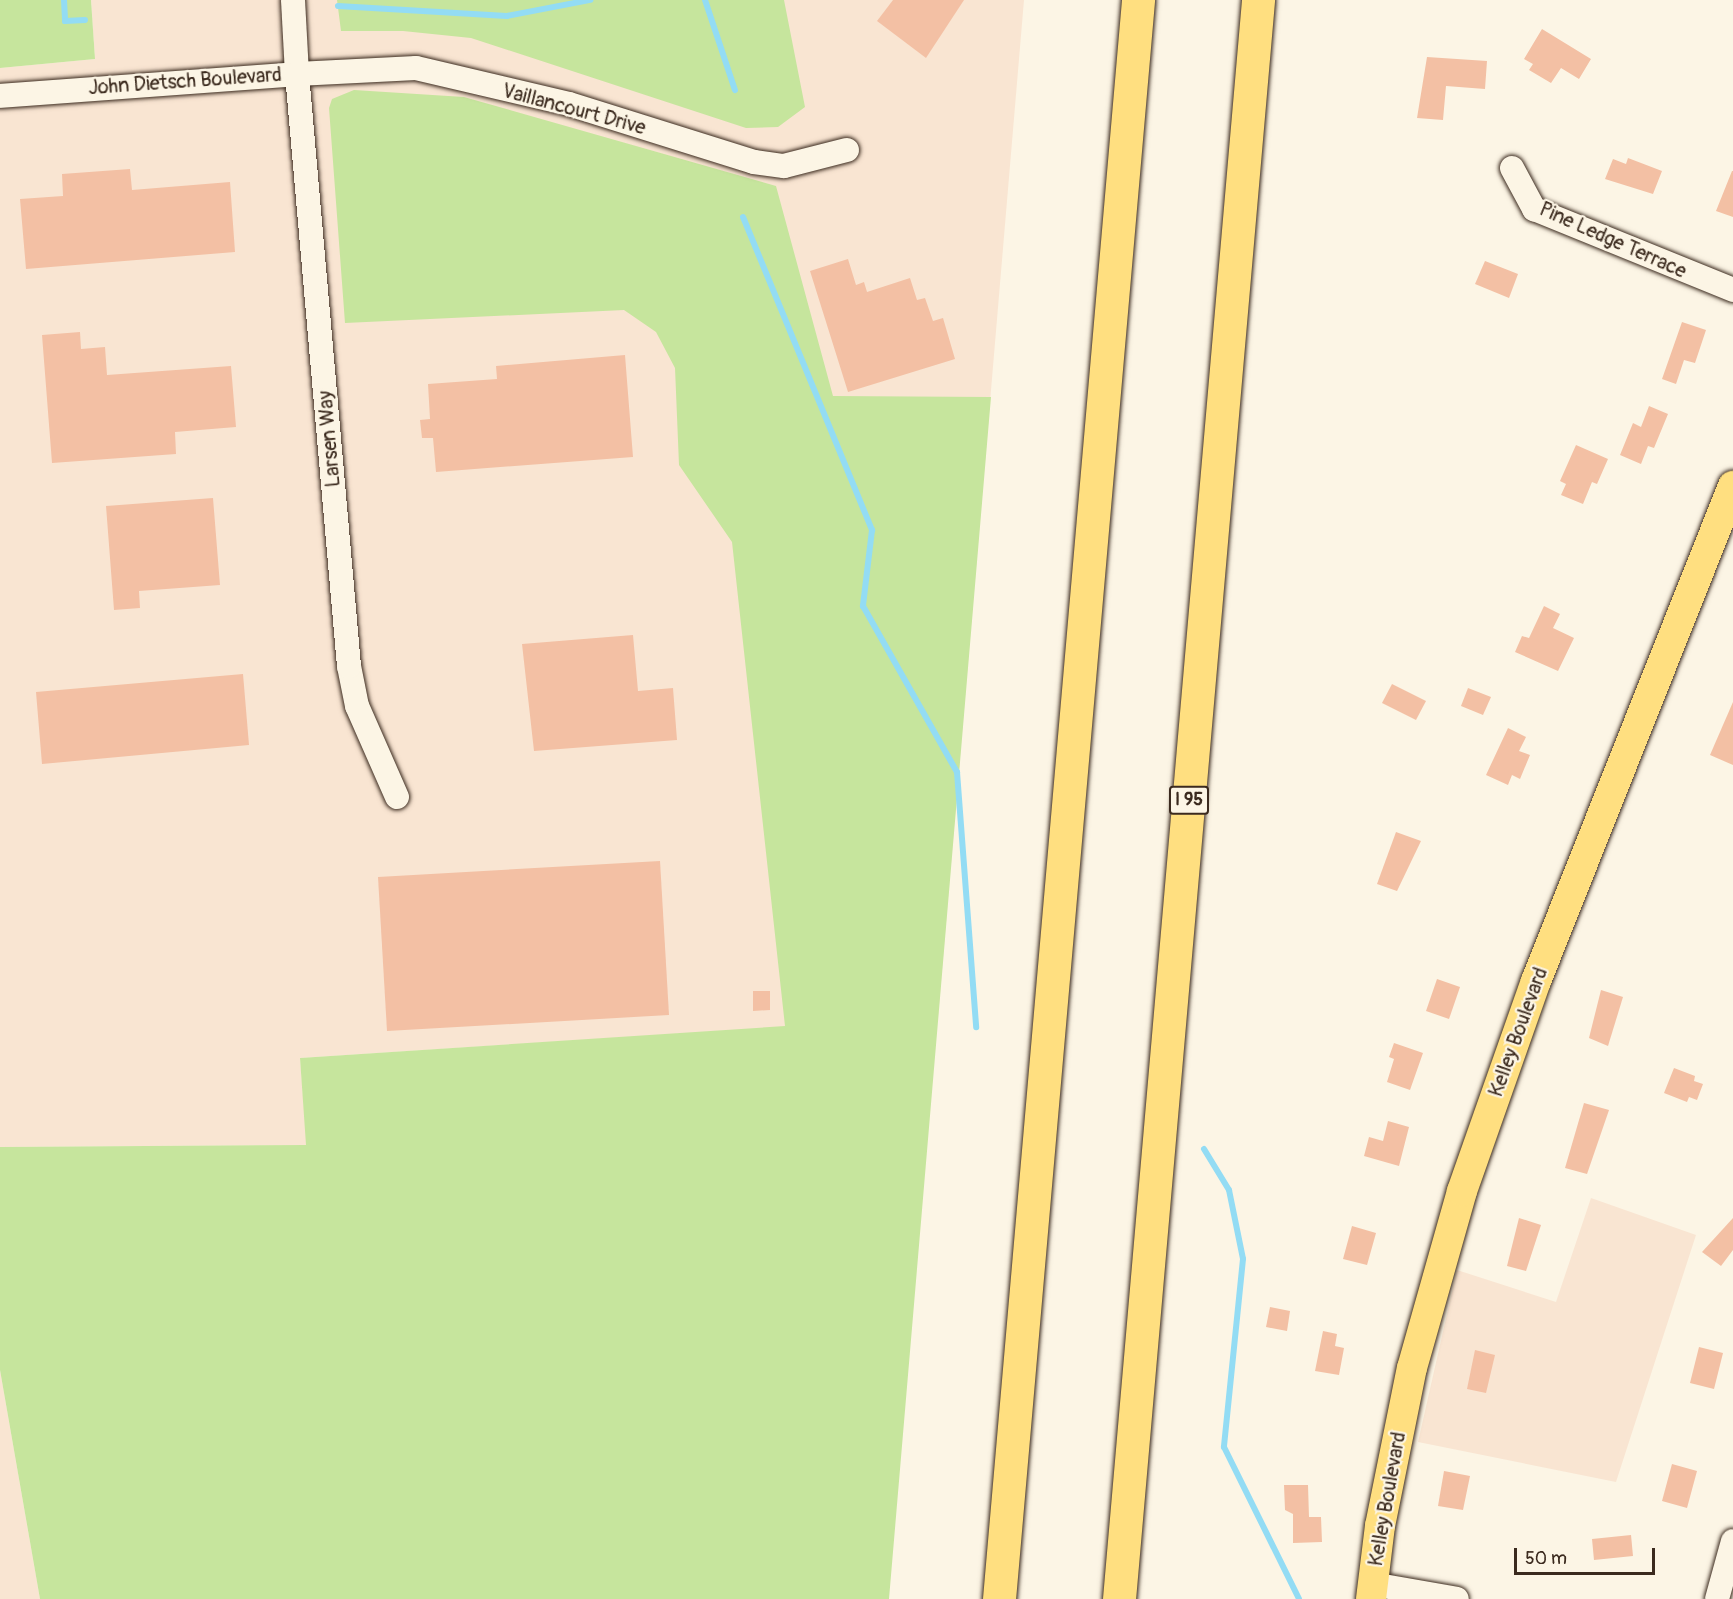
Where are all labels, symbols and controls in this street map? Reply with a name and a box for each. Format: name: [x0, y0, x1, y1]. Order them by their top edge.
street label: John Dietsch Boulevard: [88, 62, 282, 100]
street label: Vaillancourt Drive: [500, 78, 648, 140]
street label: Pine Ledge Terrace: [1536, 197, 1690, 283]
street label: Larsen Way: [313, 390, 345, 488]
road number: I 95: [1168, 785, 1210, 815]
street label: Kelley Boulevard: [1484, 964, 1552, 1100]
street label: Kelley Boulevard: [1363, 1430, 1411, 1568]
scale bar: [1517, 1536, 1658, 1574]
text: 50 m: [1525, 1547, 1567, 1570]

